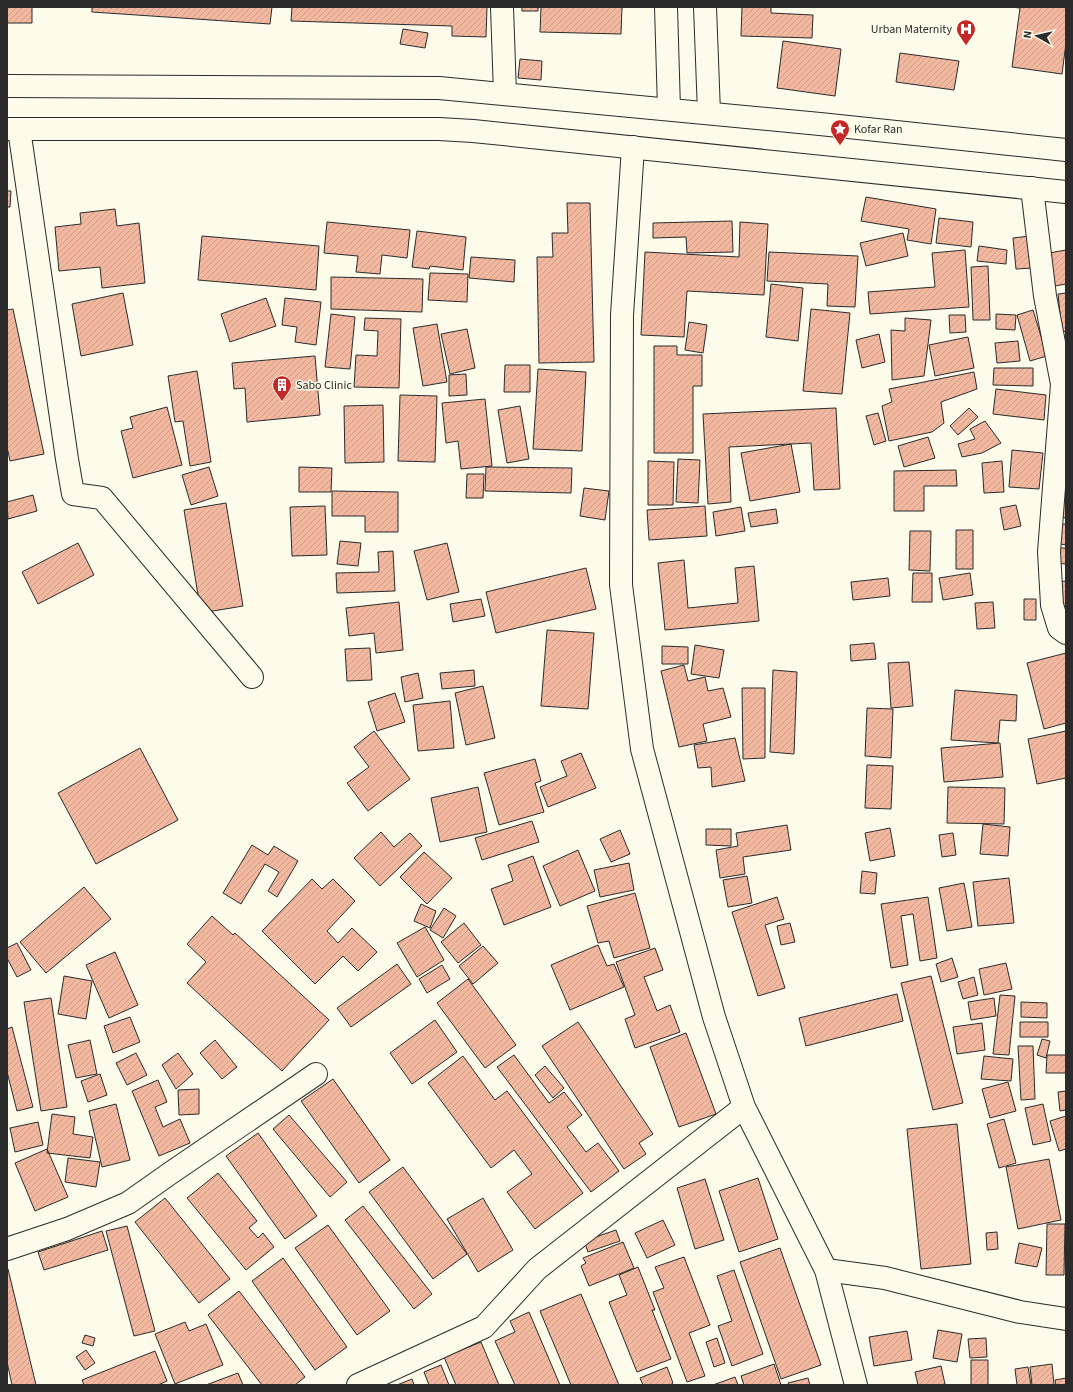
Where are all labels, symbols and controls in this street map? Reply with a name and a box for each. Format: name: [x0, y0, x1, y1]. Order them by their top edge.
north arrow: [1017, 16, 1057, 56]
hospital icon: Urban Maternity: [955, 18, 977, 46]
place label: Urban Maternity: [871, 21, 952, 38]
text: N: [1020, 30, 1036, 39]
place icon: Kofar Ran: [829, 118, 851, 146]
place label: Kofar Ran: [854, 121, 903, 138]
building icon: Sabo Clinic: [271, 374, 293, 402]
place label: Sabo Clinic: [296, 377, 352, 394]

